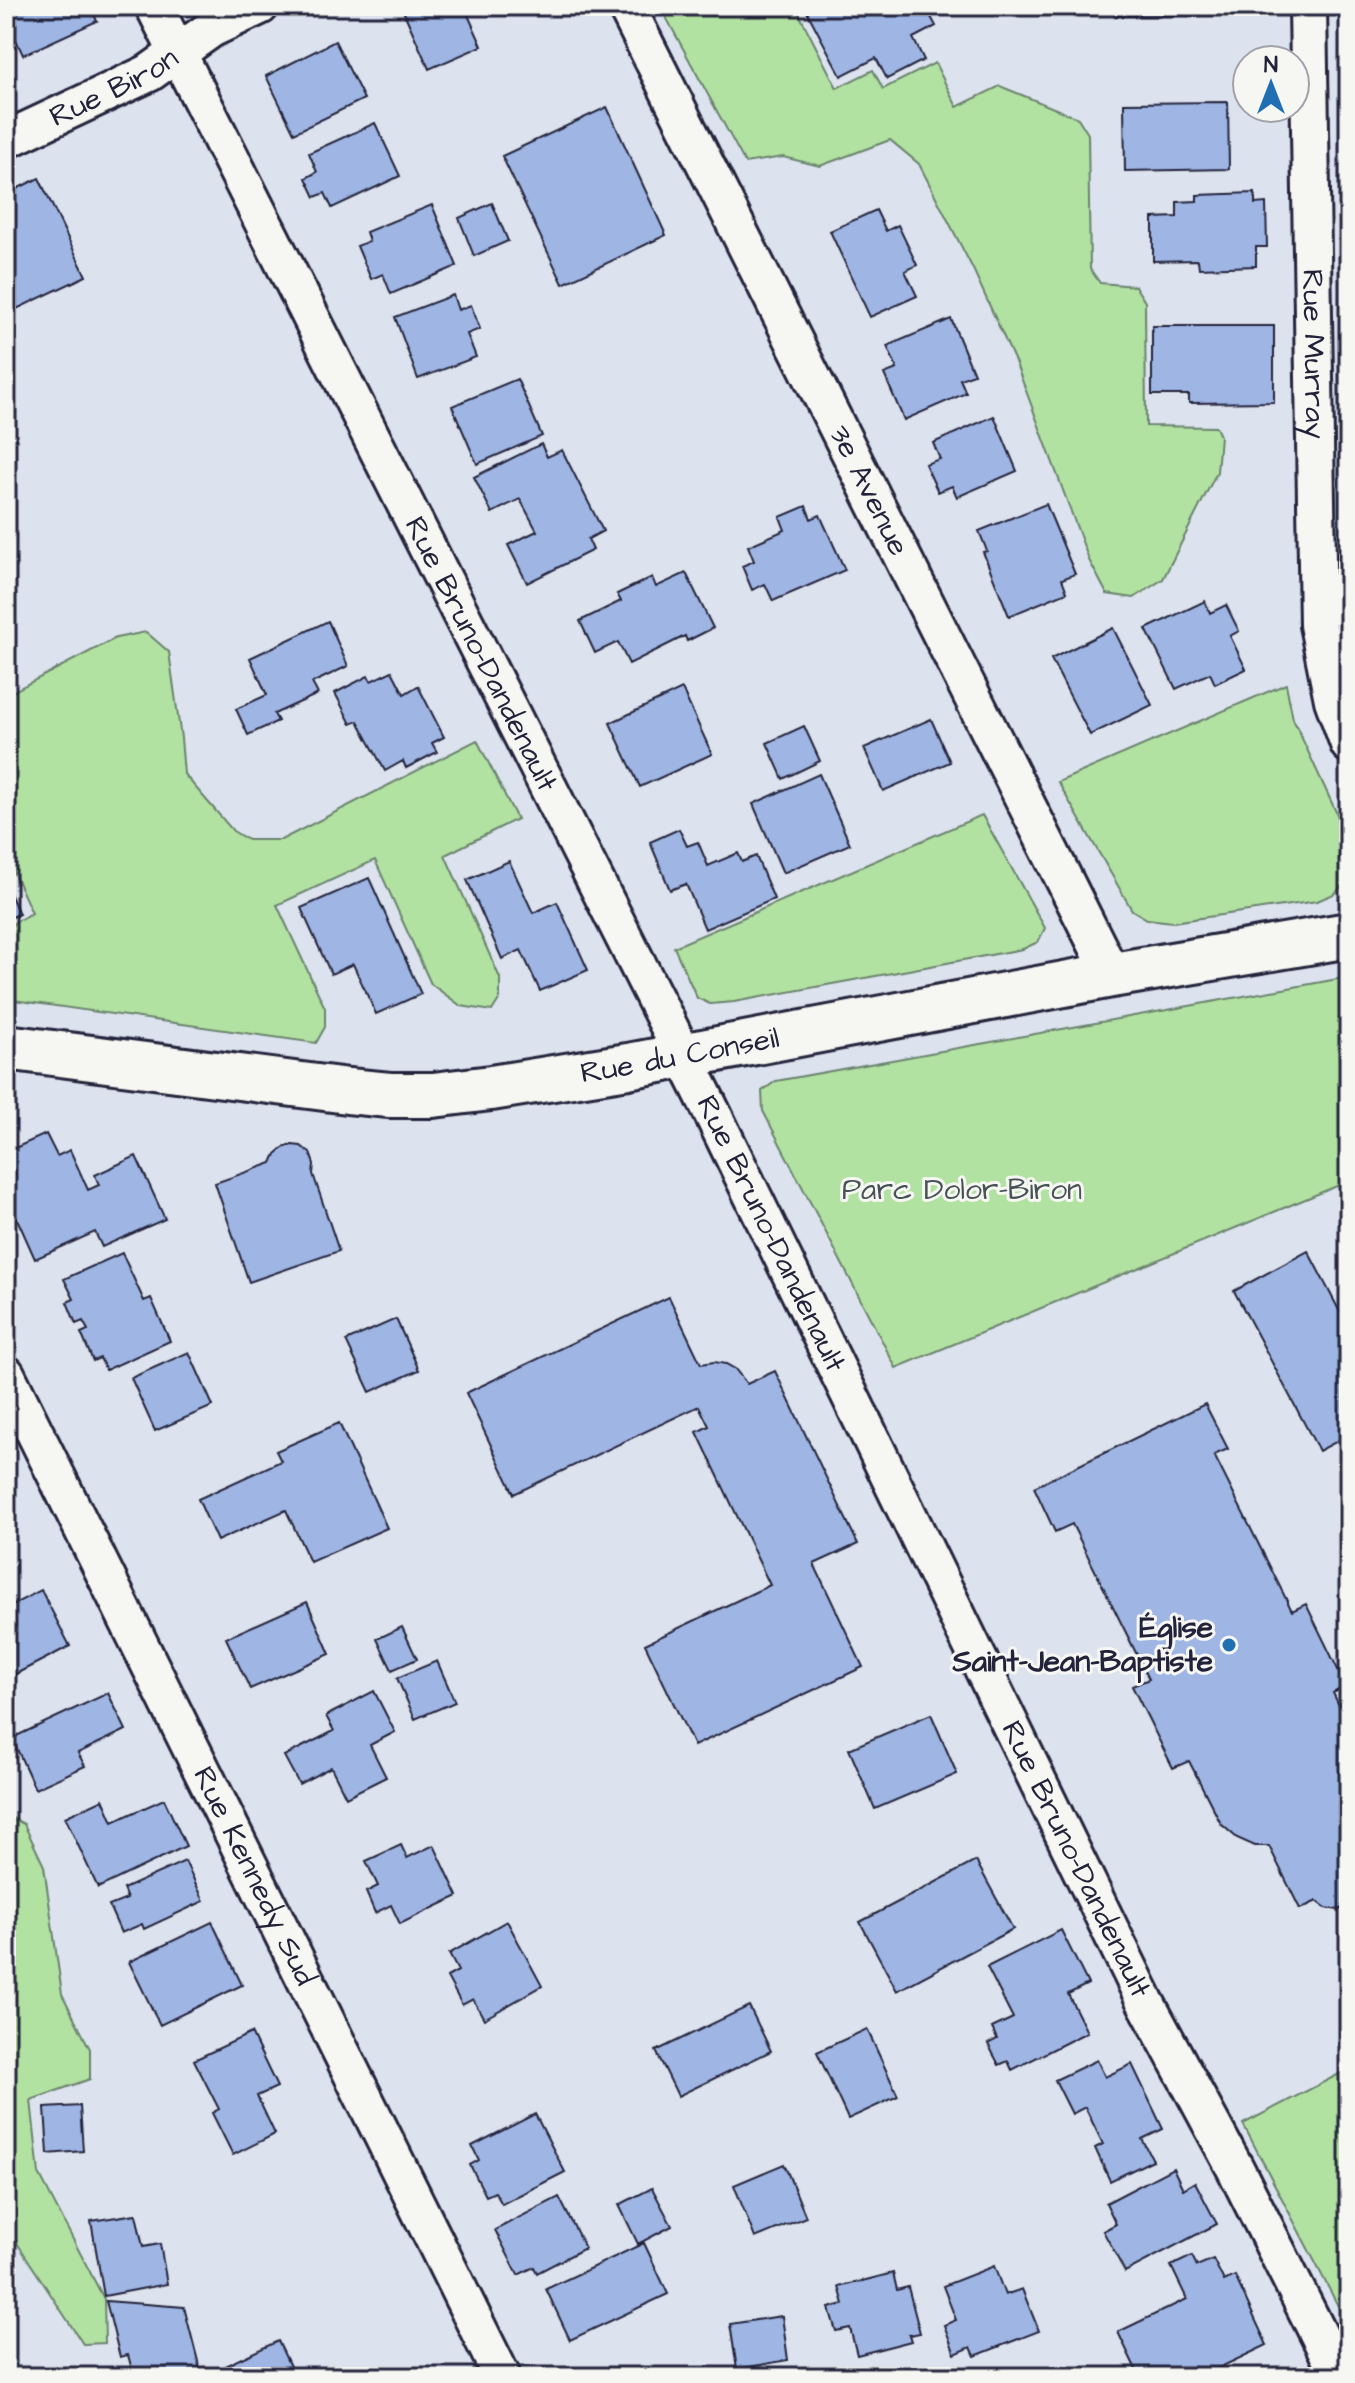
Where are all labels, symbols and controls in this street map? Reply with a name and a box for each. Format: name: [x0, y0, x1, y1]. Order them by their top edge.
street label: Rue Biron: [43, 38, 187, 138]
north arrow: [1231, 44, 1311, 124]
text: N: [1264, 50, 1278, 81]
street label: Rue Murray: [1291, 269, 1336, 439]
street label: 3e Avenue: [819, 418, 919, 563]
street label: Rue Bruno-Dandenault: [394, 509, 568, 799]
street label: Rue du Conseil: [577, 1017, 783, 1094]
street label: Rue Bruno-Dandenault: [686, 1088, 856, 1379]
park label: Parc Dolor-Biron: [842, 1169, 1082, 1211]
place label: Église Saint-Jean-Baptiste: [951, 1607, 1213, 1684]
marker: Église Saint-Jean-Baptiste: [1220, 1636, 1238, 1654]
street label: Rue Bruno-Dandenault: [991, 1714, 1161, 2005]
street label: Rue Kennedy Sud: [182, 1759, 326, 1993]

